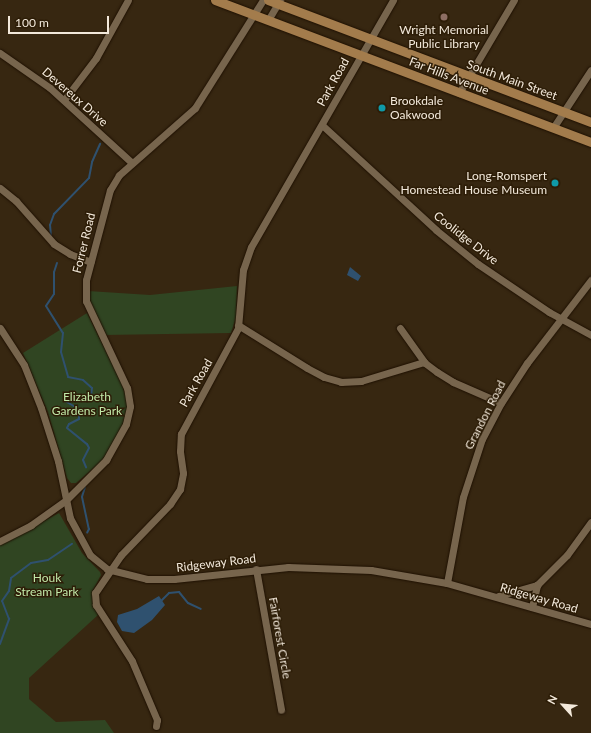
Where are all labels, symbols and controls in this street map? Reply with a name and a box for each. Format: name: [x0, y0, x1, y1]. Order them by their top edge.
scale bar: [10, 8, 111, 34]
marker: Wright Memorial Public Library: [439, 12, 449, 22]
text: 100 m: [15, 15, 49, 30]
place label: Wright Memorial Public Library: [399, 23, 489, 51]
street label: Far Hills Avenue: [407, 54, 491, 98]
street label: Park Road: [314, 55, 352, 109]
street label: South Main Street: [465, 57, 559, 103]
street label: Devereux Drive: [39, 65, 111, 129]
place label: Brookdale Oakwood: [390, 94, 443, 122]
marker: Brookdale Oakwood: [377, 103, 387, 113]
place label: Long-Romspert Homestead House Museum: [401, 169, 547, 197]
marker: Long-Romspert Homestead House Museum: [550, 178, 560, 188]
street label: Coolidge Drive: [431, 208, 501, 268]
street label: Forrer Road: [70, 211, 98, 275]
street label: Park Road: [176, 356, 216, 410]
street label: Grandon Road: [461, 378, 509, 452]
park label: Elizabeth Gardens Park: [52, 390, 122, 418]
street label: Ridgeway Road: [175, 551, 257, 575]
park label: Houk Stream Park: [15, 571, 79, 599]
street label: Ridgeway Road: [498, 580, 580, 616]
street label: Fairforest Circle: [266, 596, 294, 680]
north arrow: [543, 685, 583, 725]
text: N: [544, 693, 560, 706]

